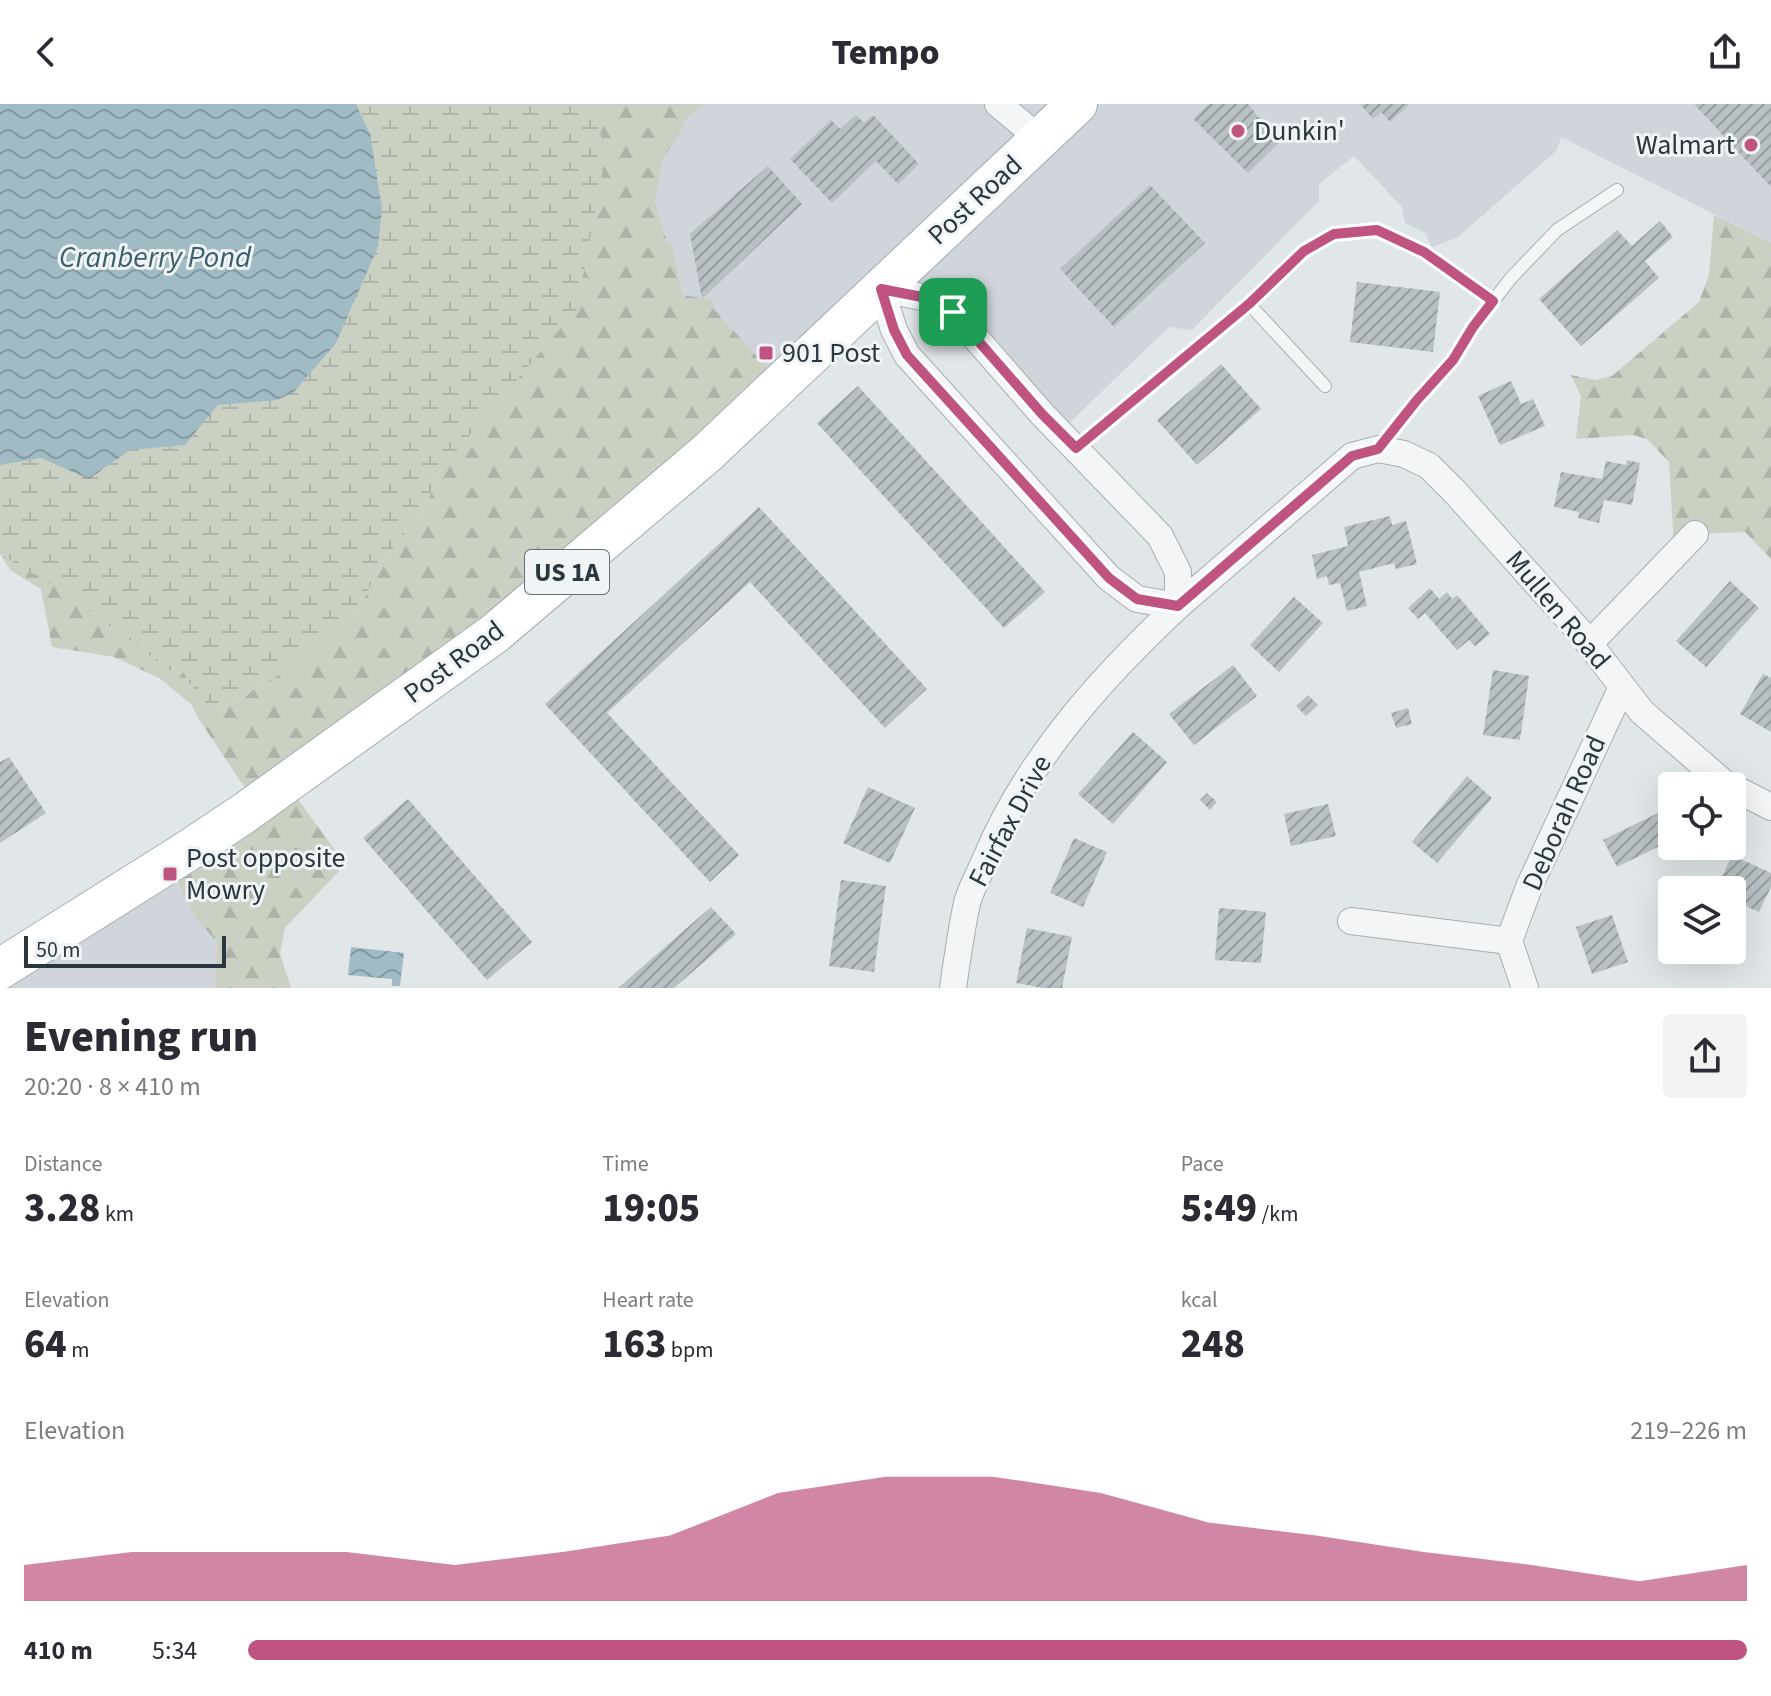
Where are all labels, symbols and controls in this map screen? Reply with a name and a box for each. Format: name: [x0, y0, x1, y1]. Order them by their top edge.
text: Tempo: [831, 27, 940, 78]
icon: back: [24, 30, 68, 74]
icon: share: [1703, 30, 1747, 74]
place label: Dunkin': [1254, 111, 1345, 151]
marker: Dunkin': [1229, 122, 1247, 140]
place label: Walmart: [1636, 125, 1736, 165]
marker: Walmart: [1742, 136, 1760, 154]
street label: Post Road: [919, 146, 1031, 254]
water label: Cranberry Pond: [59, 236, 252, 279]
pin: [919, 278, 987, 346]
icon: arrive: [931, 290, 975, 334]
place label: 901 Post: [782, 333, 881, 373]
marker: 901 Post: [757, 344, 775, 362]
street label: Mullen Road: [1496, 542, 1620, 678]
road number: US 1A: [525, 550, 609, 594]
street label: Post Road: [395, 611, 513, 713]
street label: Deborah Road: [1512, 729, 1616, 897]
street label: Fairfax Drive: [959, 748, 1061, 894]
map controls: [1658, 772, 1746, 964]
button: locate: [1658, 772, 1746, 860]
place label: Post opposite Mowry: [186, 838, 346, 910]
marker: Post opposite Mowry: [161, 865, 179, 883]
button: layers: [1658, 876, 1746, 964]
scale bar: [24, 932, 226, 968]
text: 50 m: [36, 934, 81, 966]
text: Evening run: [24, 1006, 258, 1069]
button: share: [1663, 1014, 1747, 1098]
text: 20:20 · 8 × 410 m: [24, 1068, 201, 1105]
text: Distance: [24, 1148, 102, 1180]
text: Time: [602, 1148, 649, 1180]
text: Pace: [1181, 1148, 1224, 1180]
text: 3.28: [24, 1180, 100, 1237]
text: 19:05: [602, 1180, 700, 1237]
text: 5:49: [1181, 1180, 1257, 1237]
text: km: [100, 1198, 134, 1230]
text: /km: [1257, 1198, 1298, 1230]
text: Elevation: [24, 1284, 110, 1316]
text: Heart rate: [602, 1284, 694, 1316]
text: kcal: [1181, 1284, 1218, 1316]
text: 64: [24, 1316, 67, 1373]
text: 163: [602, 1316, 666, 1373]
text: 248: [1181, 1316, 1245, 1373]
text: m: [67, 1334, 89, 1366]
text: bpm: [666, 1334, 713, 1366]
text: Elevation: [24, 1412, 125, 1449]
text: 219–226 m: [1630, 1412, 1747, 1449]
text: 410 m: [24, 1632, 93, 1669]
text: 5:34: [152, 1632, 197, 1669]

